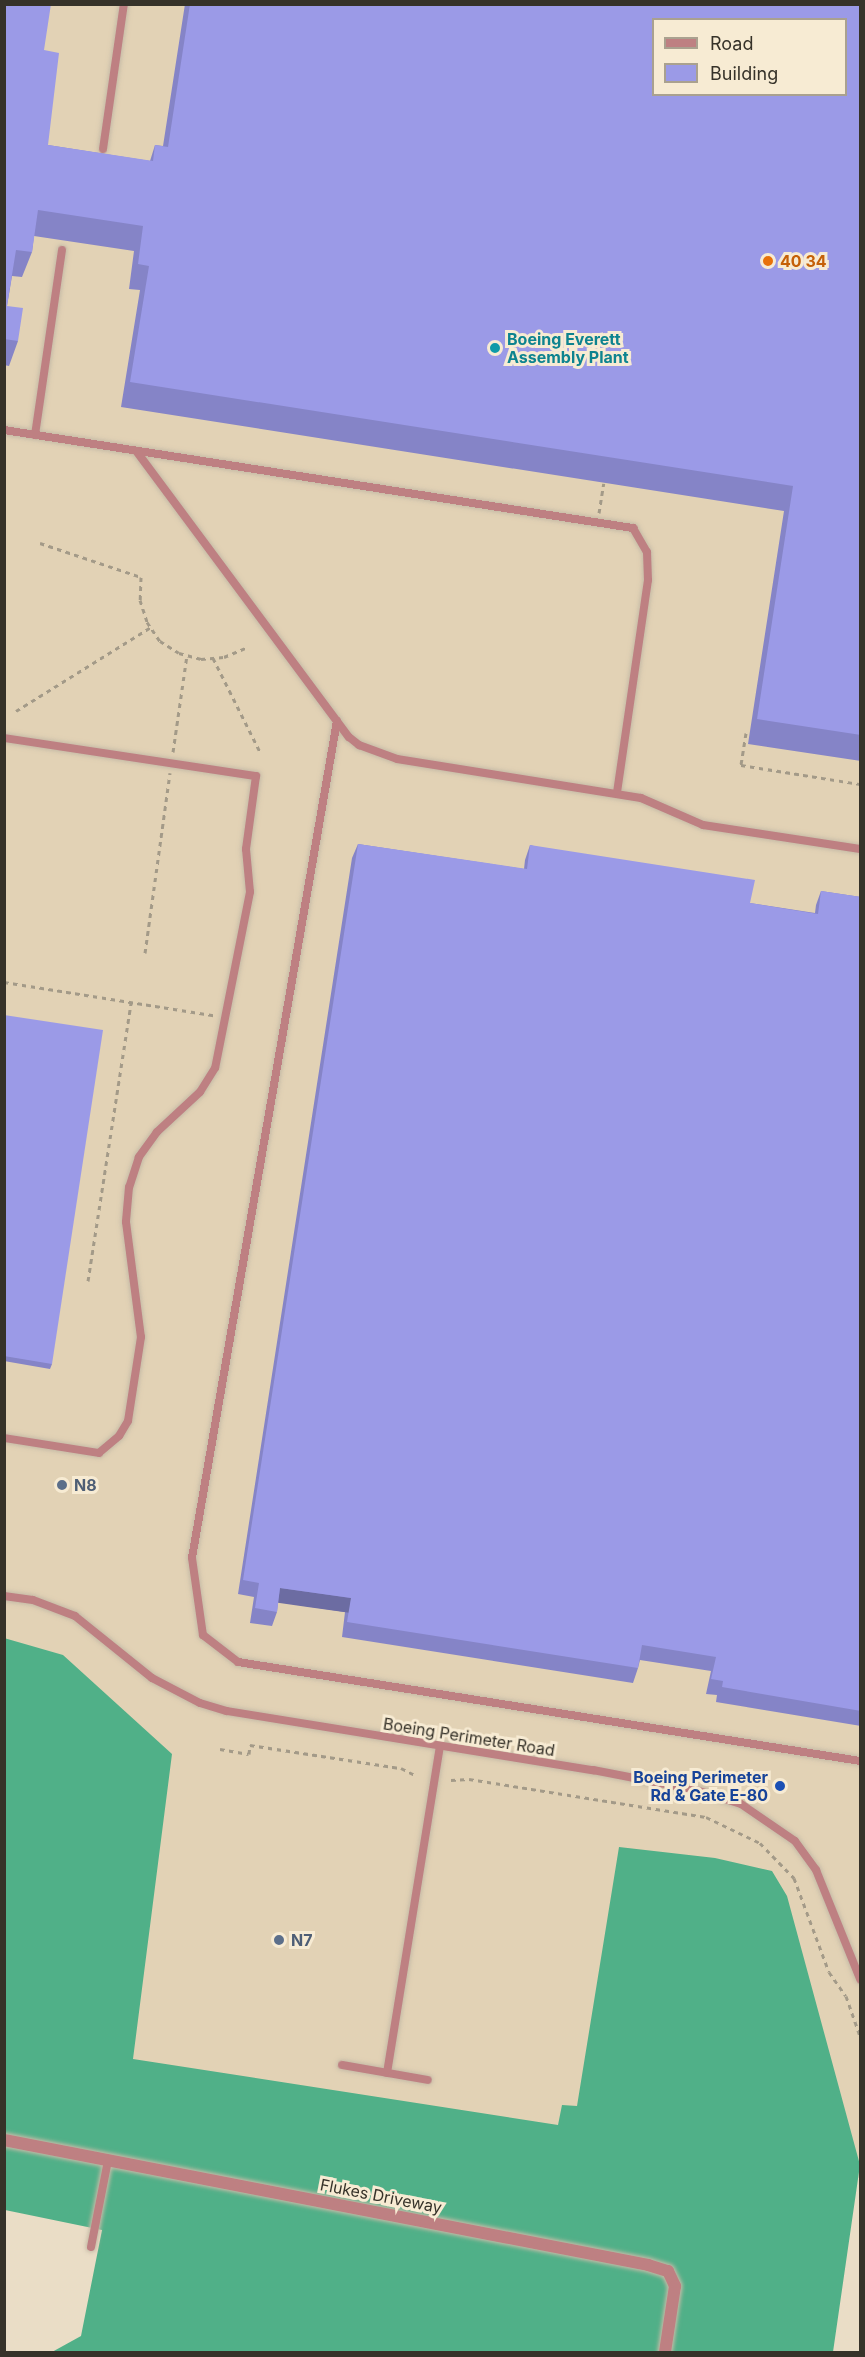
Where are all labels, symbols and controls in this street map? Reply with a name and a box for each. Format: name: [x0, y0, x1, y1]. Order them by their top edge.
legend: [652, 18, 847, 96]
text: Road: [710, 33, 753, 54]
text: Building: [710, 63, 778, 84]
place label: 40 34: [780, 251, 827, 271]
marker: 40 34: [761, 254, 775, 268]
place label: Boeing Everett Assembly Plant: [507, 329, 629, 367]
marker: Boeing Everett Assembly Plant: [488, 341, 502, 355]
place label: N8: [74, 1475, 97, 1495]
marker: N8: [55, 1478, 69, 1492]
street label: Boeing Perimeter Road: [382, 1714, 556, 1760]
place label: Boeing Perimeter Rd & Gate E-80: [633, 1767, 768, 1805]
marker: Boeing Perimeter Rd & Gate E-80: [773, 1779, 787, 1793]
place label: N7: [291, 1930, 312, 1950]
marker: N7: [272, 1933, 286, 1947]
street label: Flukes Driveway: [318, 2175, 444, 2217]

